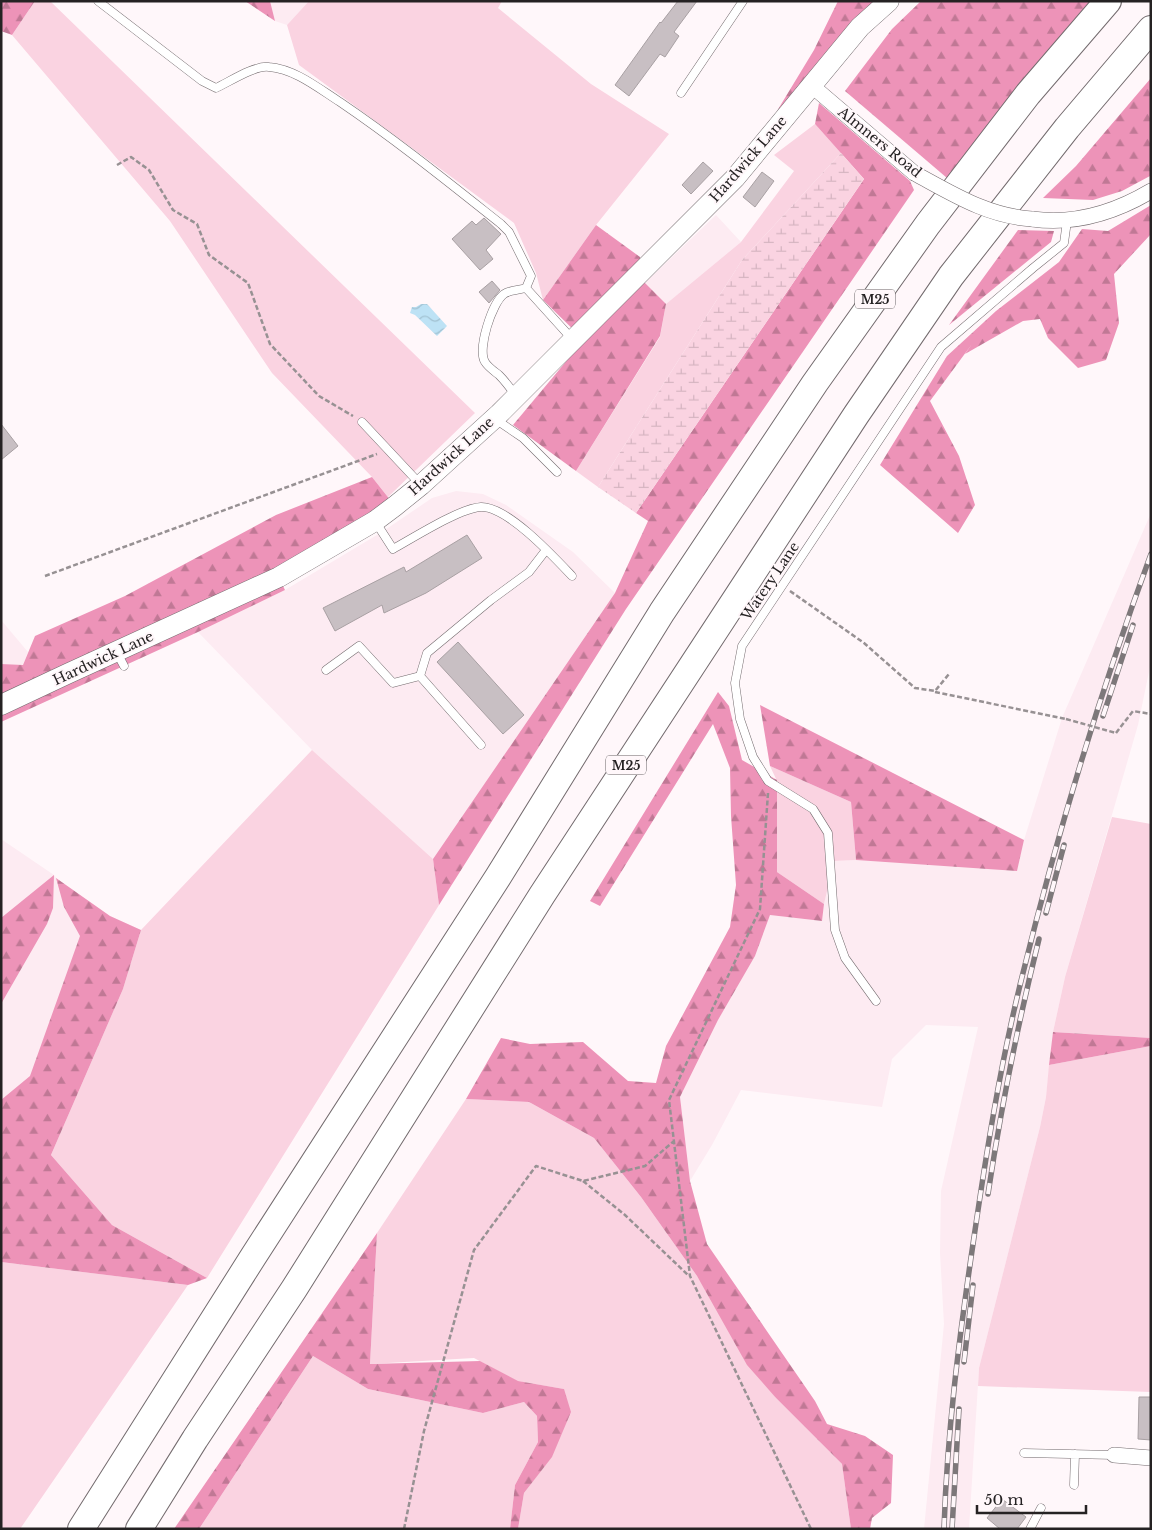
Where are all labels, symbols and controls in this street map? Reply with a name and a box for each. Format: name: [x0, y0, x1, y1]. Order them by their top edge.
street label: Almners Road: [834, 102, 926, 182]
street label: Hardwick Lane: [705, 112, 791, 206]
road number: M25: [855, 290, 895, 308]
street label: Hardwick Lane: [405, 413, 497, 499]
street label: Watery Lane: [736, 538, 803, 625]
street label: Hardwick Lane: [50, 627, 156, 689]
road number: M25: [606, 756, 646, 774]
scale bar: [977, 1482, 1086, 1514]
text: 50 m: [984, 1490, 1024, 1509]

